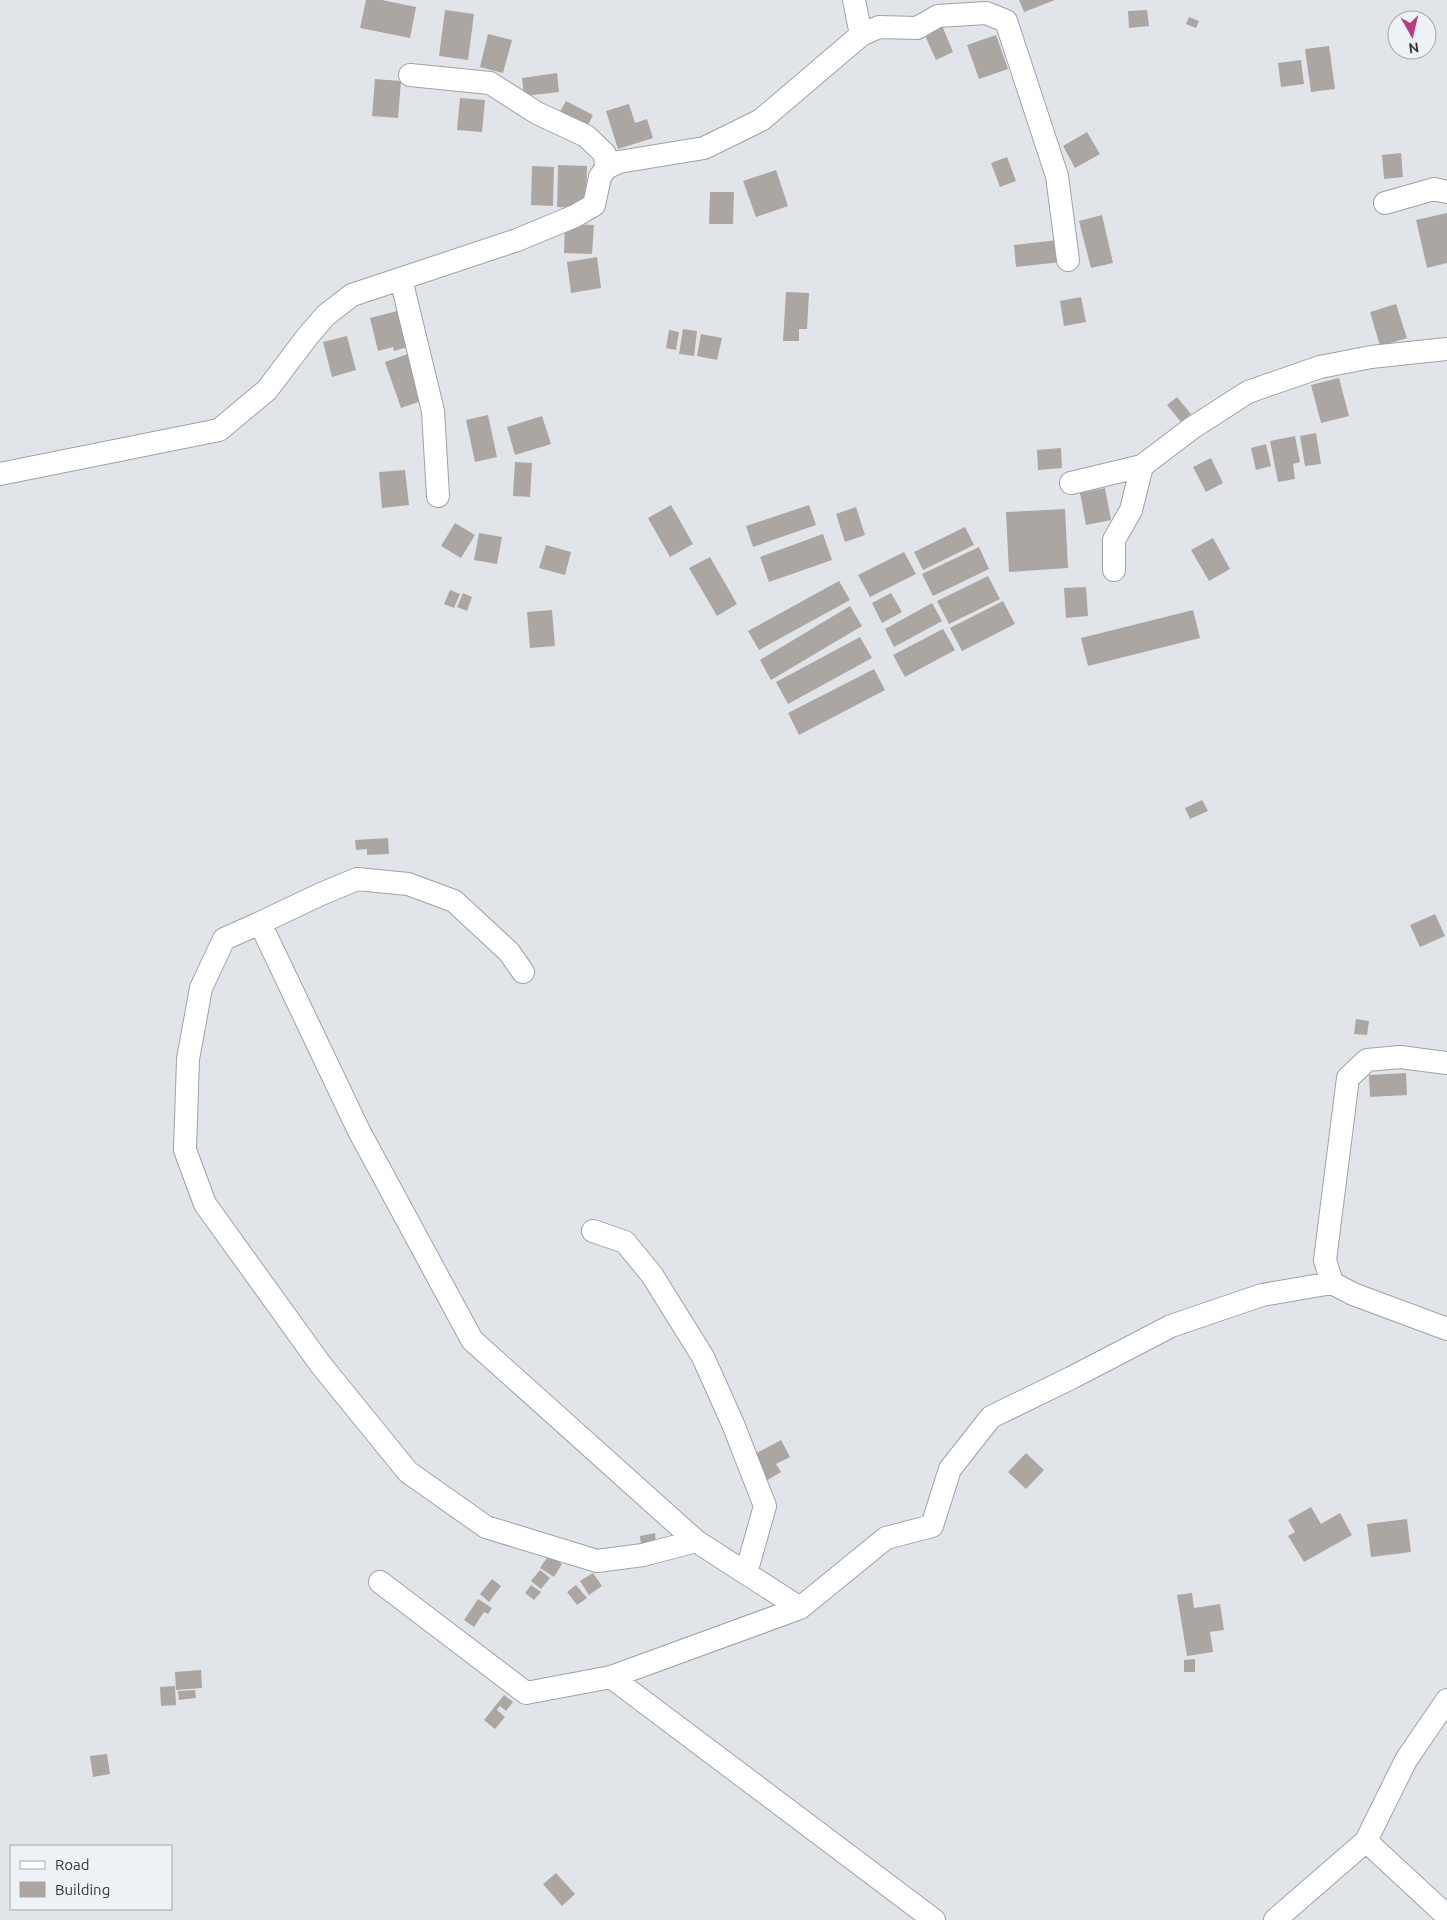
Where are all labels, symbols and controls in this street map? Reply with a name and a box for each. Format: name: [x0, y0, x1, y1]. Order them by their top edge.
north arrow: [1387, 10, 1437, 60]
text: N: [1408, 39, 1420, 57]
legend: [10, 1845, 172, 1910]
text: Road: [55, 1856, 90, 1873]
text: Building: [55, 1881, 110, 1898]

